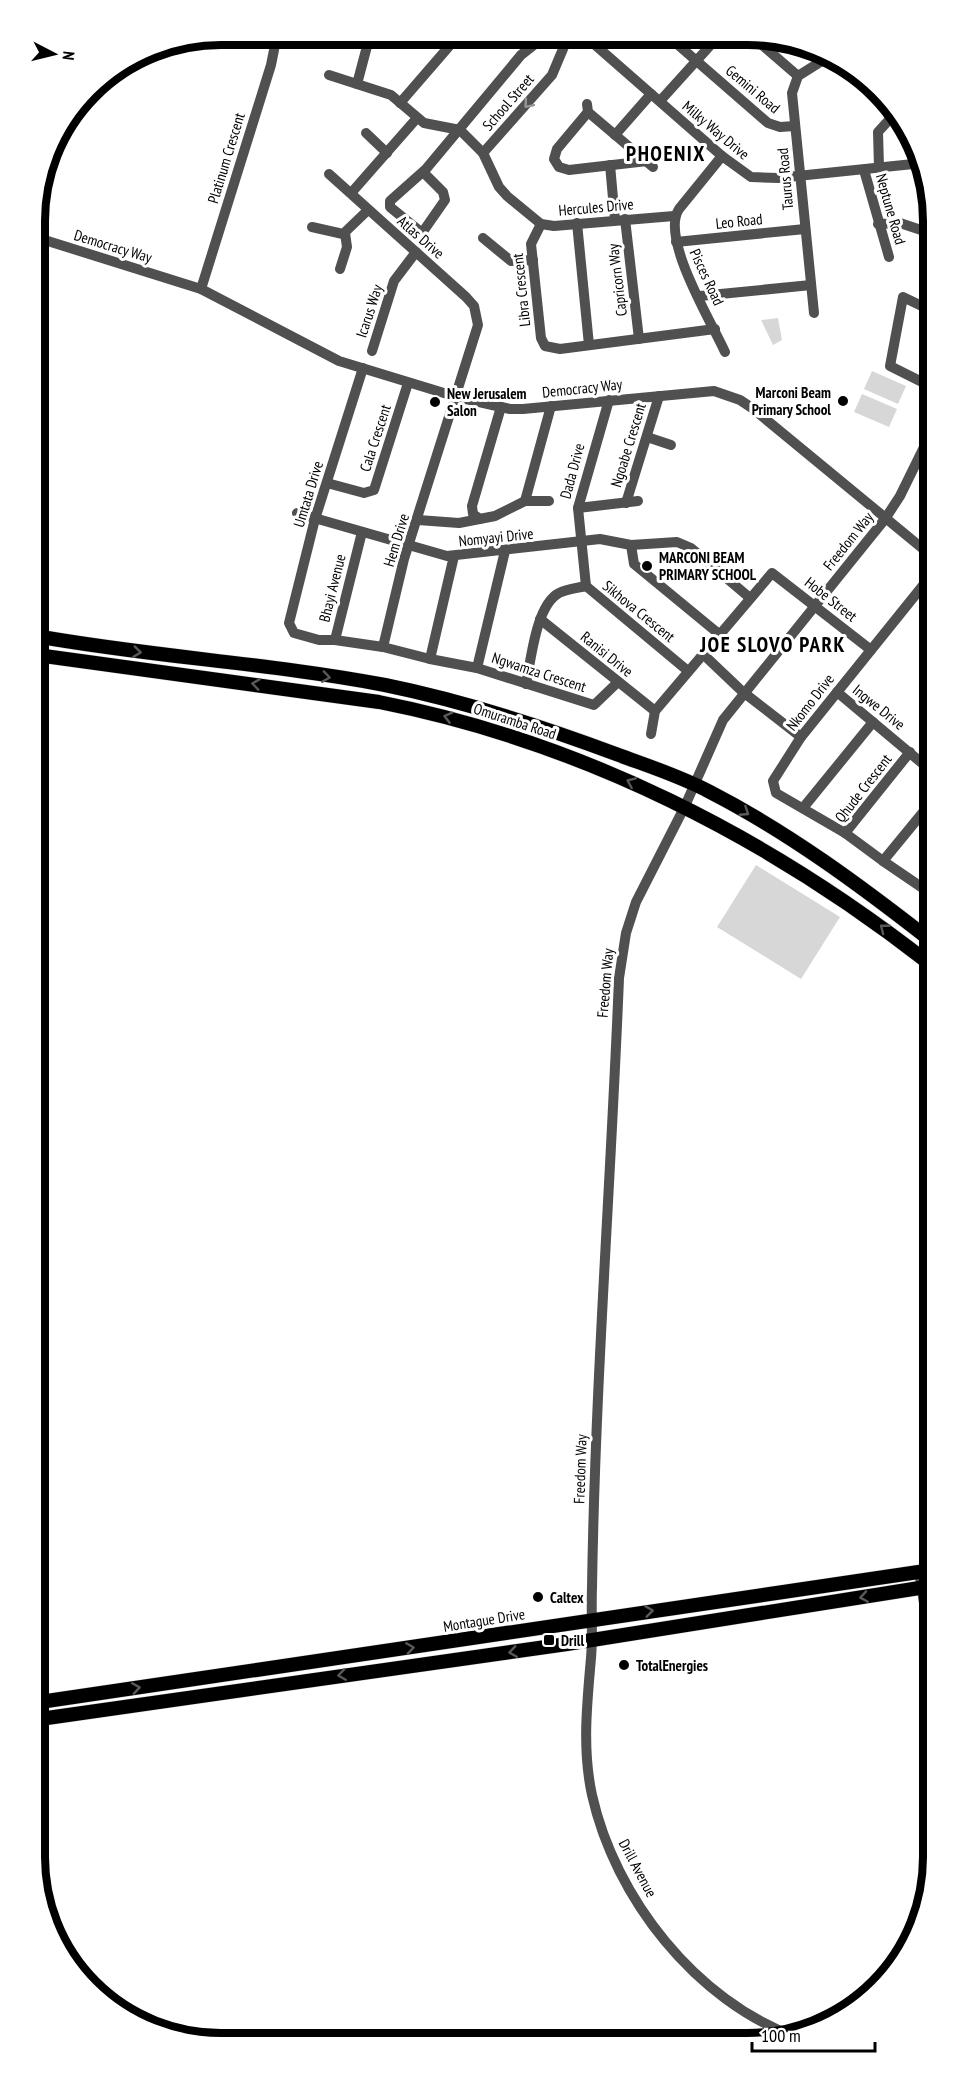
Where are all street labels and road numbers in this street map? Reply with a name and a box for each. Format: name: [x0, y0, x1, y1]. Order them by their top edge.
street label: Gemini Road: [722, 61, 784, 117]
street label: School Street: [478, 70, 538, 134]
street label: Milky Way Drive: [679, 97, 753, 163]
street label: Platinum Crescent: [203, 110, 249, 206]
street label: Taurus Road: [773, 147, 797, 211]
street label: Neptune Road: [872, 171, 910, 247]
street label: Hercules Drive: [558, 194, 634, 220]
street label: Leo Road: [715, 209, 763, 233]
street label: Atlas Drive: [394, 211, 448, 263]
street label: Democracy Way: [72, 225, 155, 267]
street label: Capricorn Way: [603, 242, 631, 317]
street label: Pisces Road: [686, 246, 728, 308]
street label: Libra Crescent: [508, 253, 534, 327]
street label: Icarus Way: [352, 282, 387, 340]
street label: Democracy Way: [541, 374, 623, 402]
street label: Ngoabe Crescent: [606, 401, 650, 489]
street label: Cala Crescent: [355, 402, 395, 474]
street label: Dada Drive: [555, 441, 589, 501]
street label: Umtata Drive: [289, 459, 327, 529]
street label: Freedom Way: [819, 508, 877, 574]
street label: Hem Drive: [379, 511, 413, 569]
street label: Nomyayi Drive: [458, 524, 534, 550]
street label: Bhayi Avenue: [314, 552, 350, 624]
street label: Hobe Street: [801, 573, 861, 625]
street label: Sikhova Crescent: [599, 576, 679, 646]
street label: Ranisi Drive: [577, 627, 637, 681]
street label: Ngwamza Crescent: [490, 648, 588, 696]
street label: Nkomo Drive: [782, 670, 838, 734]
street label: Ingwe Drive: [849, 680, 909, 734]
street label: Omuramba Road: [471, 699, 559, 743]
street label: Qhude Crescent: [830, 750, 896, 826]
street label: Freedom Way: [593, 947, 618, 1018]
street label: Freedom Way: [569, 1434, 591, 1504]
street label: Montague Drive: [442, 1604, 526, 1636]
street label: Drill Avenue: [615, 1836, 661, 1900]

